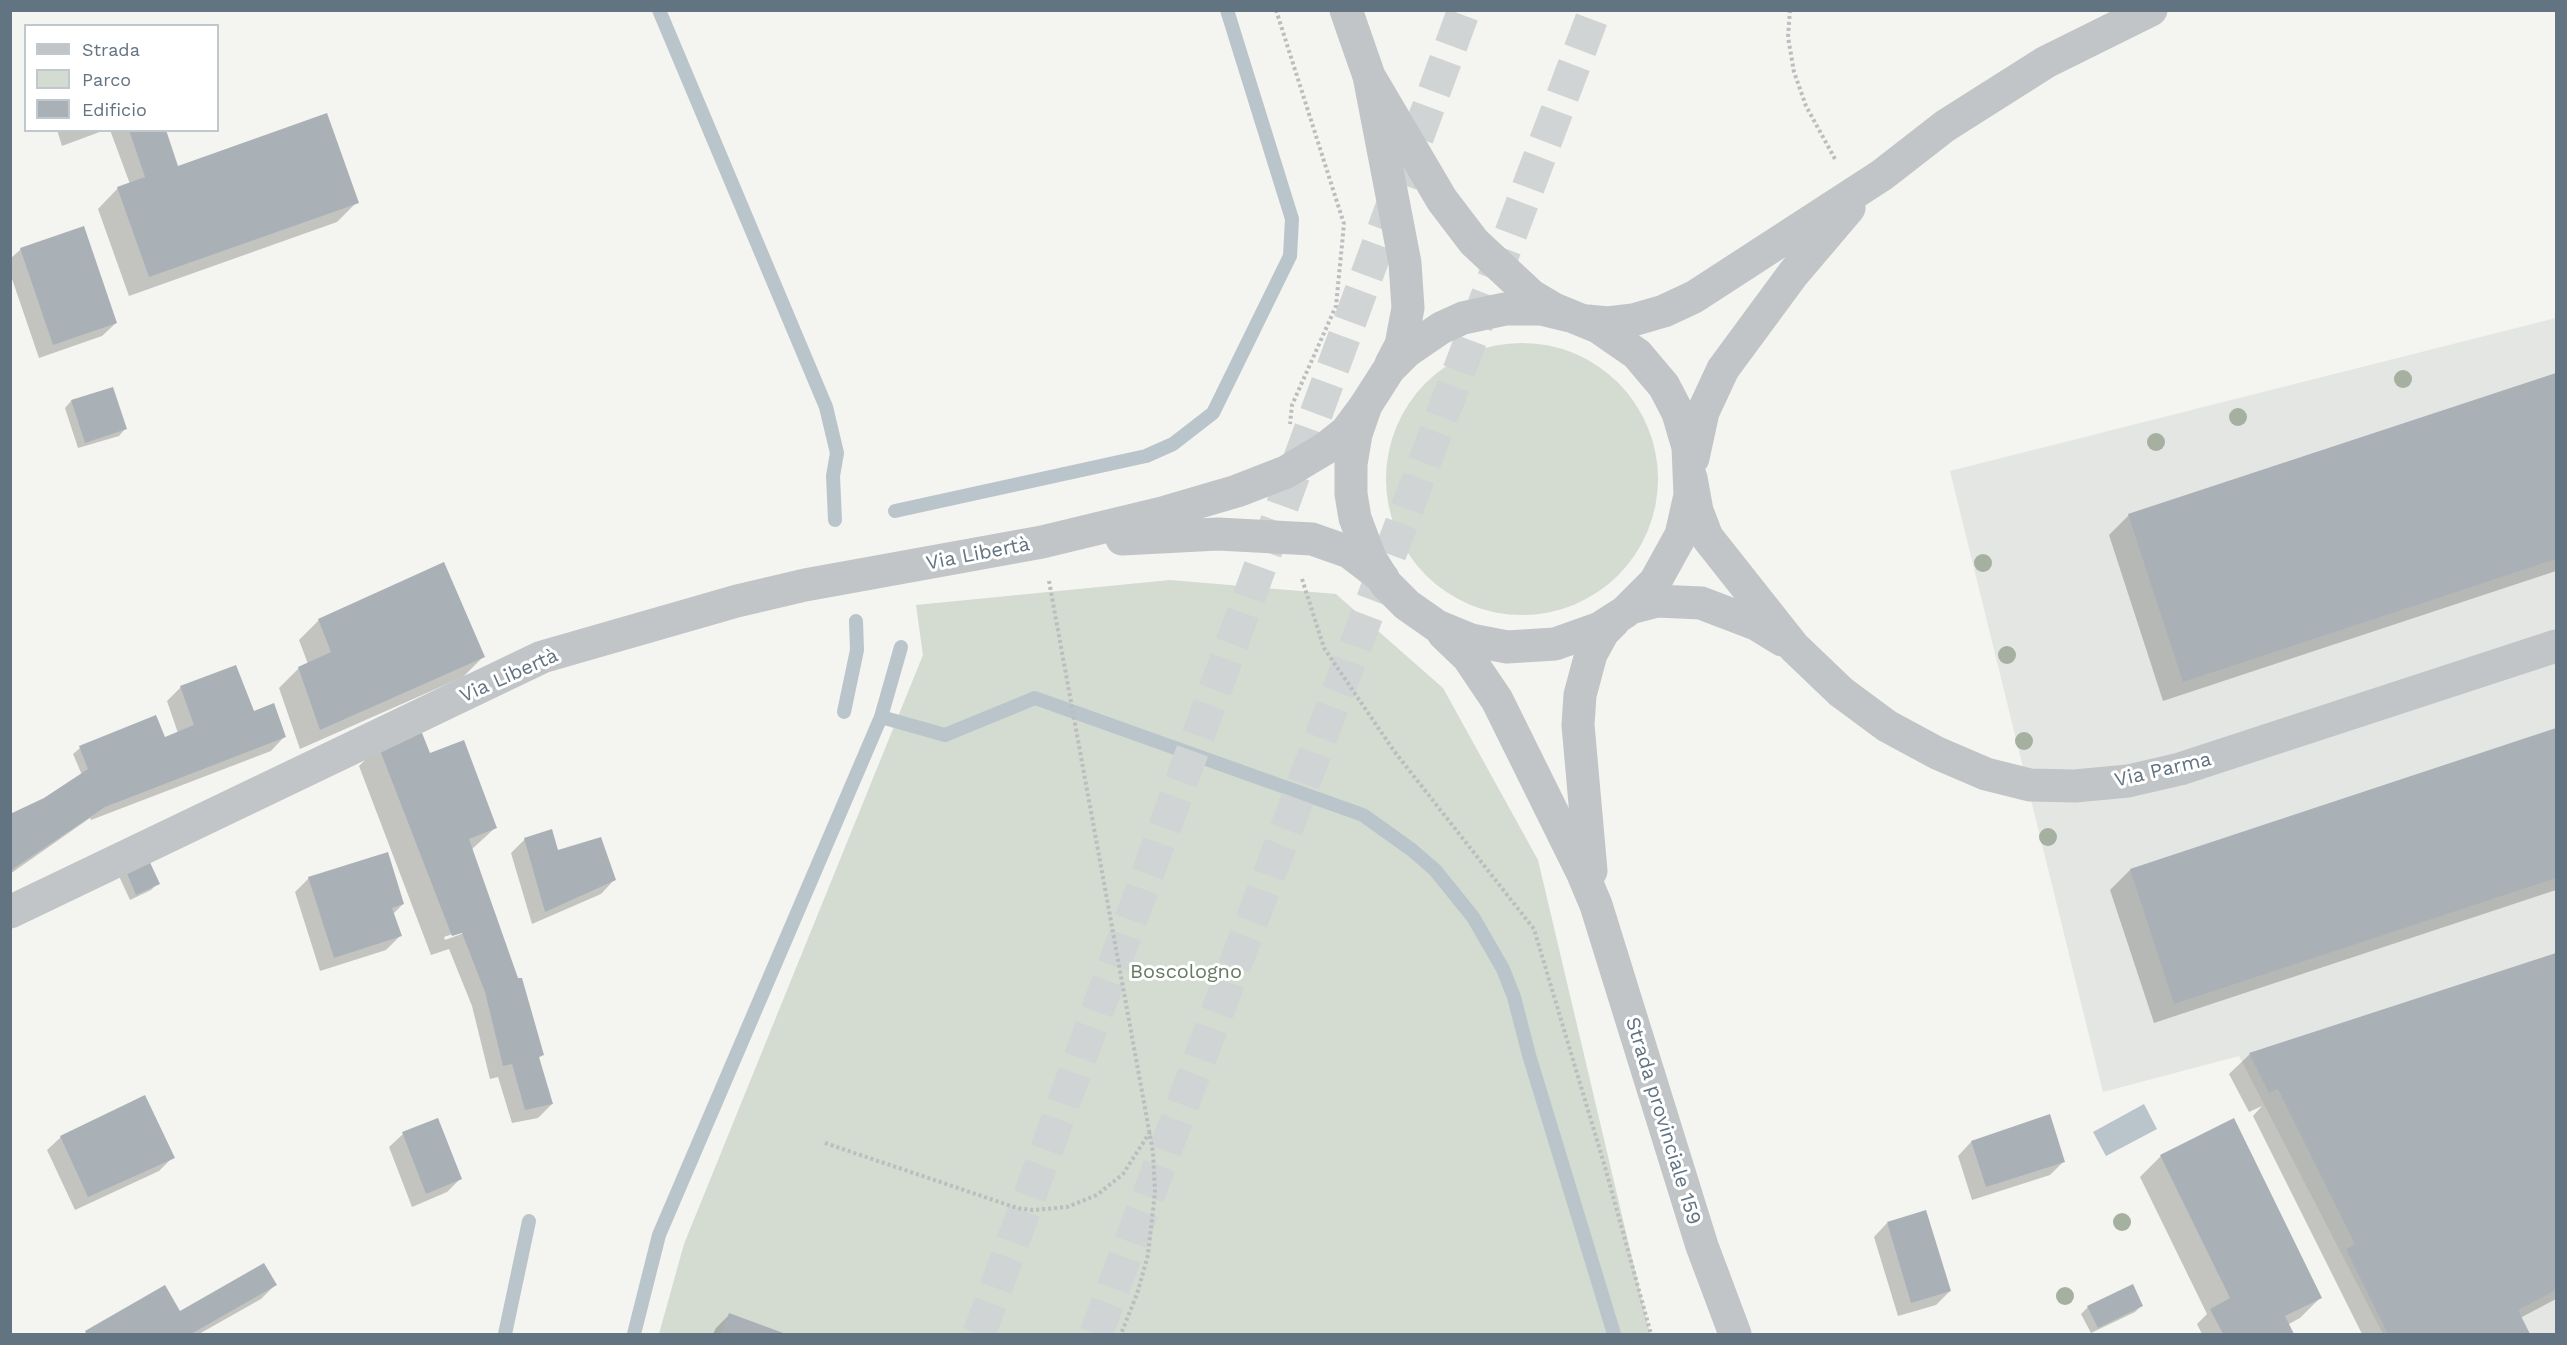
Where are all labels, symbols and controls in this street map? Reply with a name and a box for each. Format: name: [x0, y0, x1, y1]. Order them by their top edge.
legend: [24, 24, 219, 132]
text: Strada: [82, 39, 140, 60]
text: Parco: [82, 69, 131, 90]
text: Edificio: [82, 99, 147, 120]
street label: Via Libertà: [924, 532, 1032, 576]
street label: Via Libertà: [456, 644, 562, 708]
street label: Via Parma: [2112, 747, 2214, 793]
park label: Boscologno: [1130, 960, 1242, 984]
street label: Strada provinciale 159: [1620, 1014, 1706, 1228]

